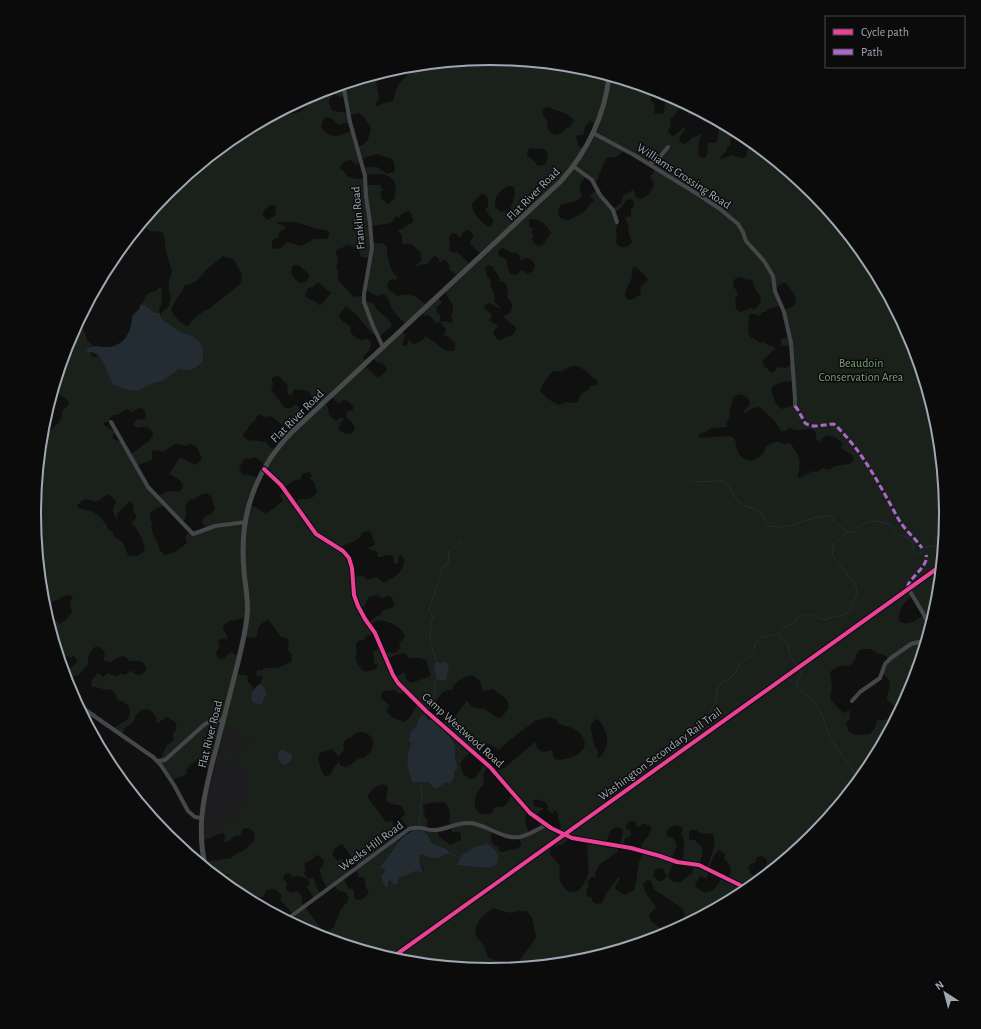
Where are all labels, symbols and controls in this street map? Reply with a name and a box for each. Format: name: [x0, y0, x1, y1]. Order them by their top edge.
legend: [825, 16, 965, 68]
text: Cycle path: [861, 26, 909, 39]
text: Path: [861, 46, 883, 58]
street label: Williams Crossing Road: [635, 141, 733, 211]
street label: Flat River Road: [504, 165, 562, 223]
street label: Franklin Road: [349, 186, 367, 250]
park label: Beaudoin Conservation Area: [819, 357, 904, 383]
street label: Flat River Road: [268, 387, 326, 445]
street label: Camp Westwood Road: [420, 690, 506, 770]
street label: Flat River Road: [196, 699, 224, 769]
street label: Washington Secondary Rail Trail: [596, 705, 724, 804]
street label: Weeks Hill Road: [337, 819, 405, 873]
north arrow: [925, 973, 965, 1013]
text: N: [933, 979, 946, 992]

